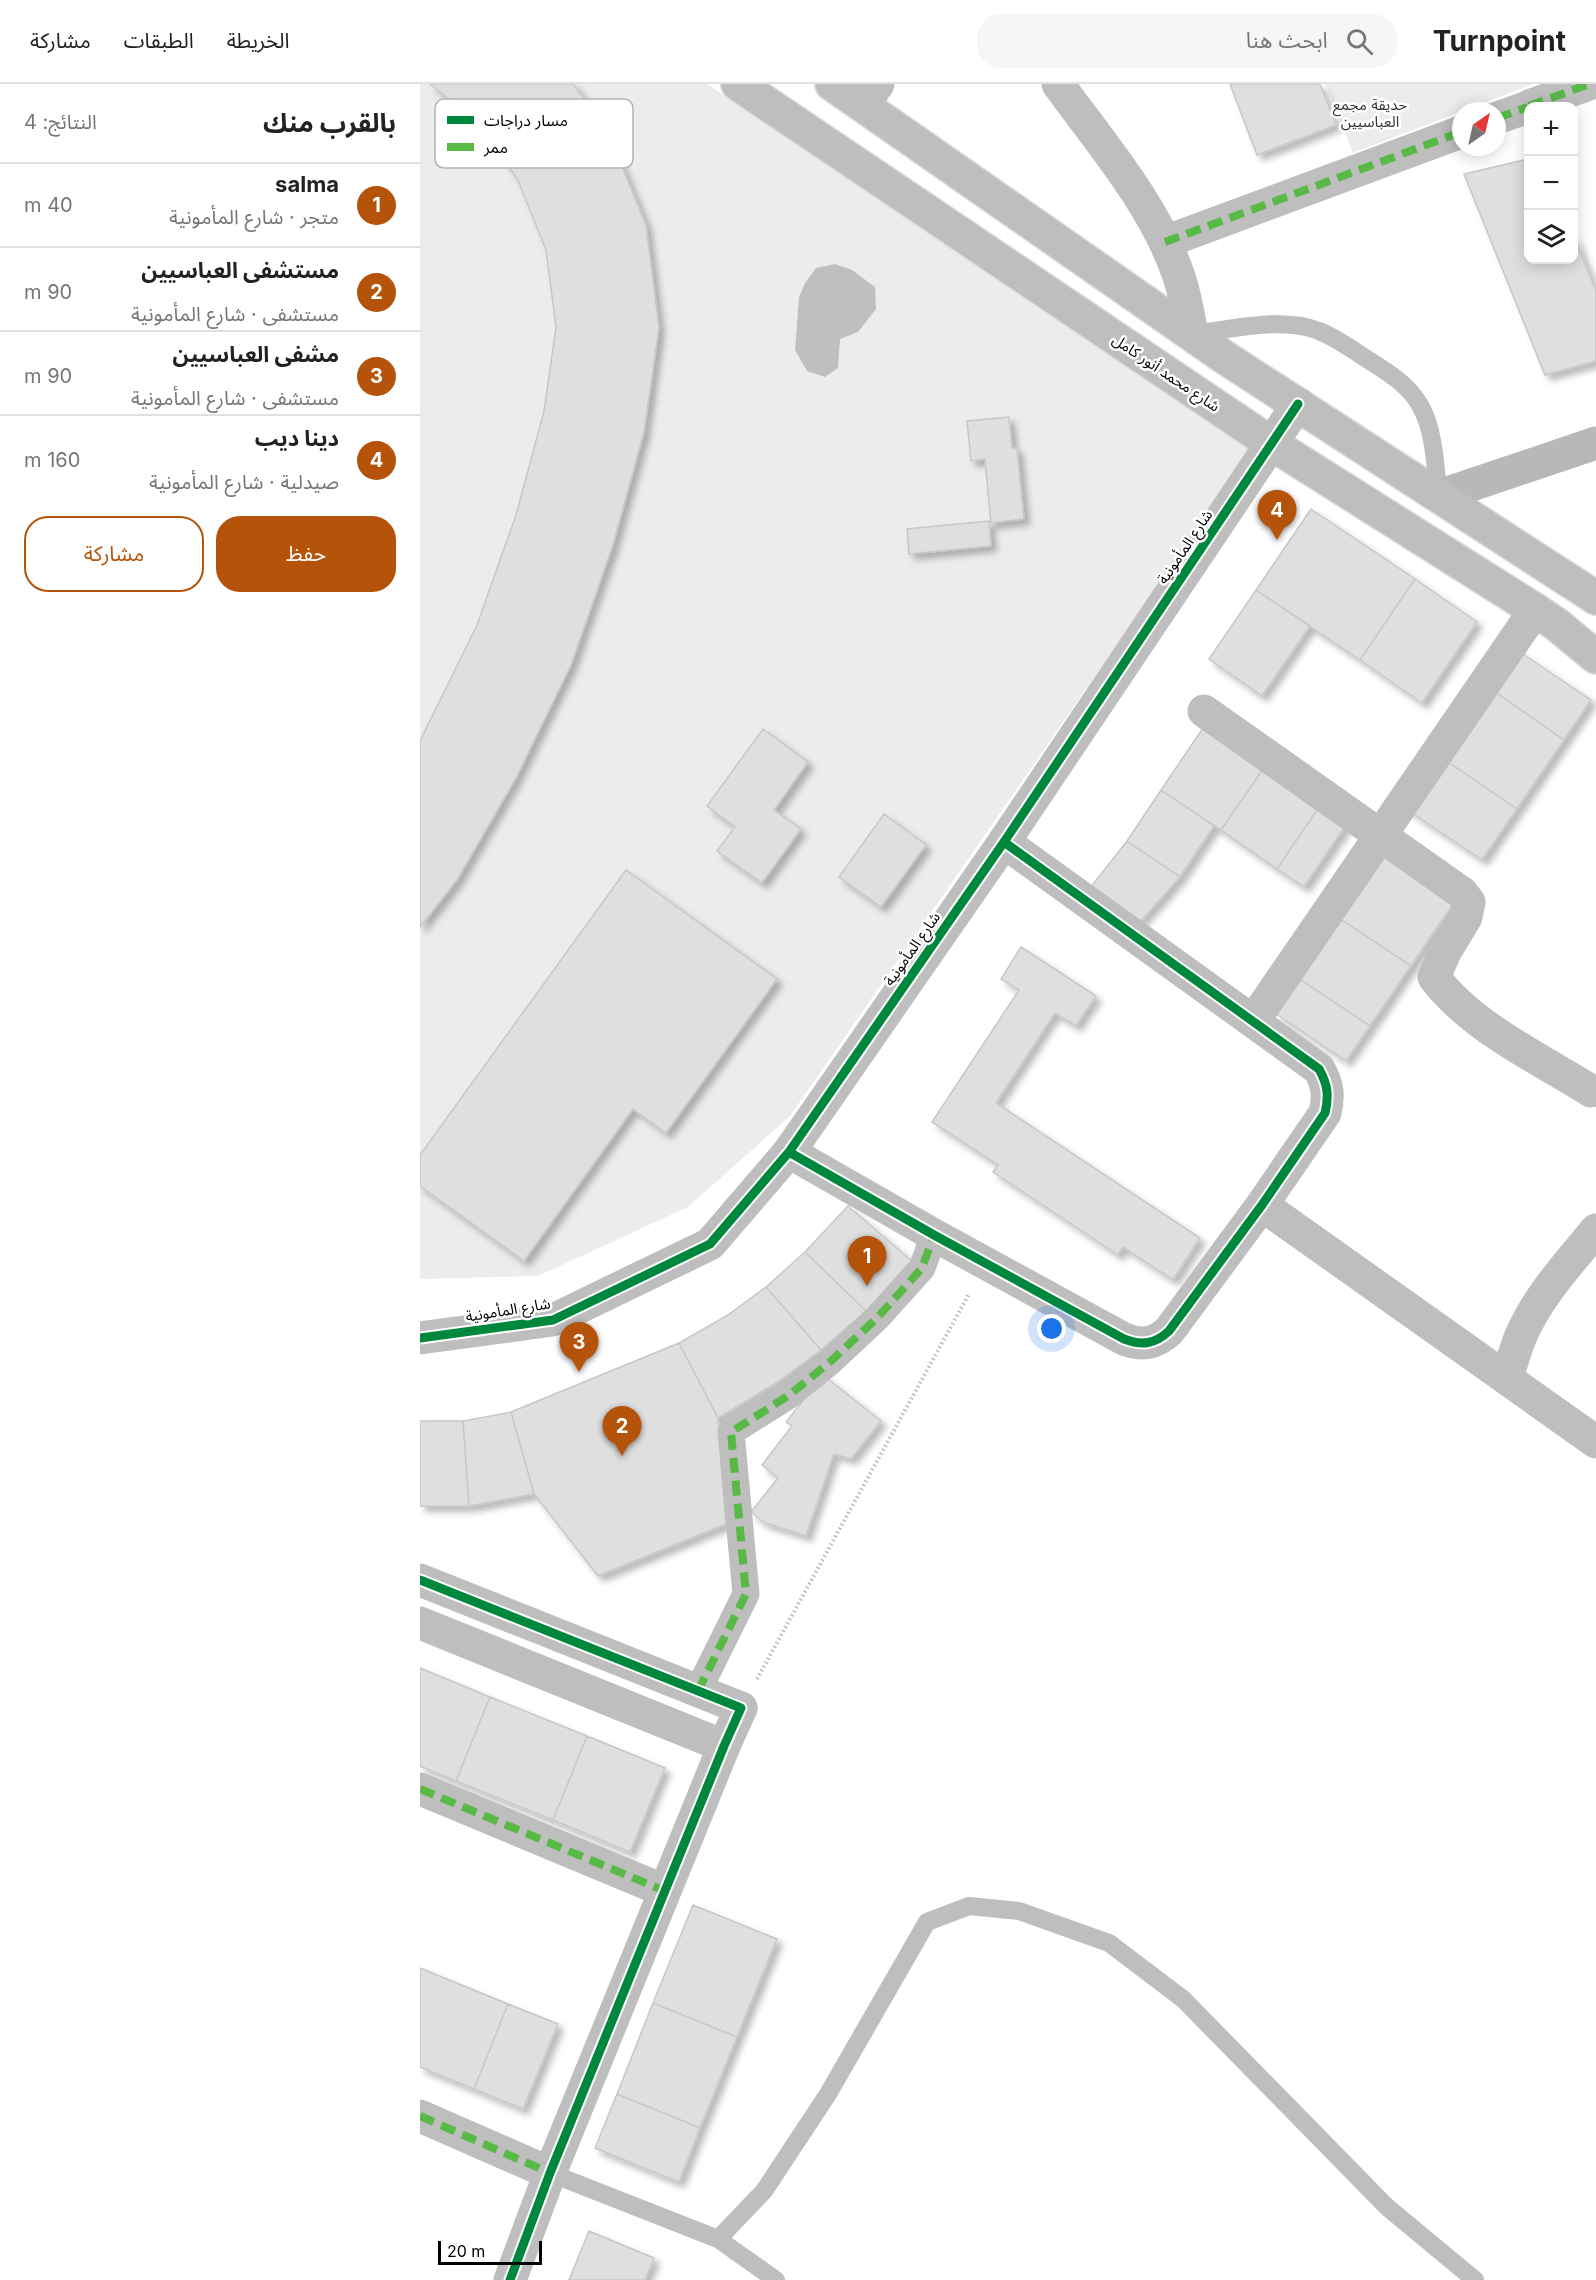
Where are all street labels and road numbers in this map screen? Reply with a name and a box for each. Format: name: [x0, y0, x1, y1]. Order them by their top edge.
street label: شارع محمد أنور كامل: [1107, 330, 1224, 418]
street label: شارع المأمونية: [1153, 506, 1219, 589]
street label: شارع المأمونية: [879, 908, 947, 991]
street label: شارع المأمونية: [464, 1293, 552, 1329]

